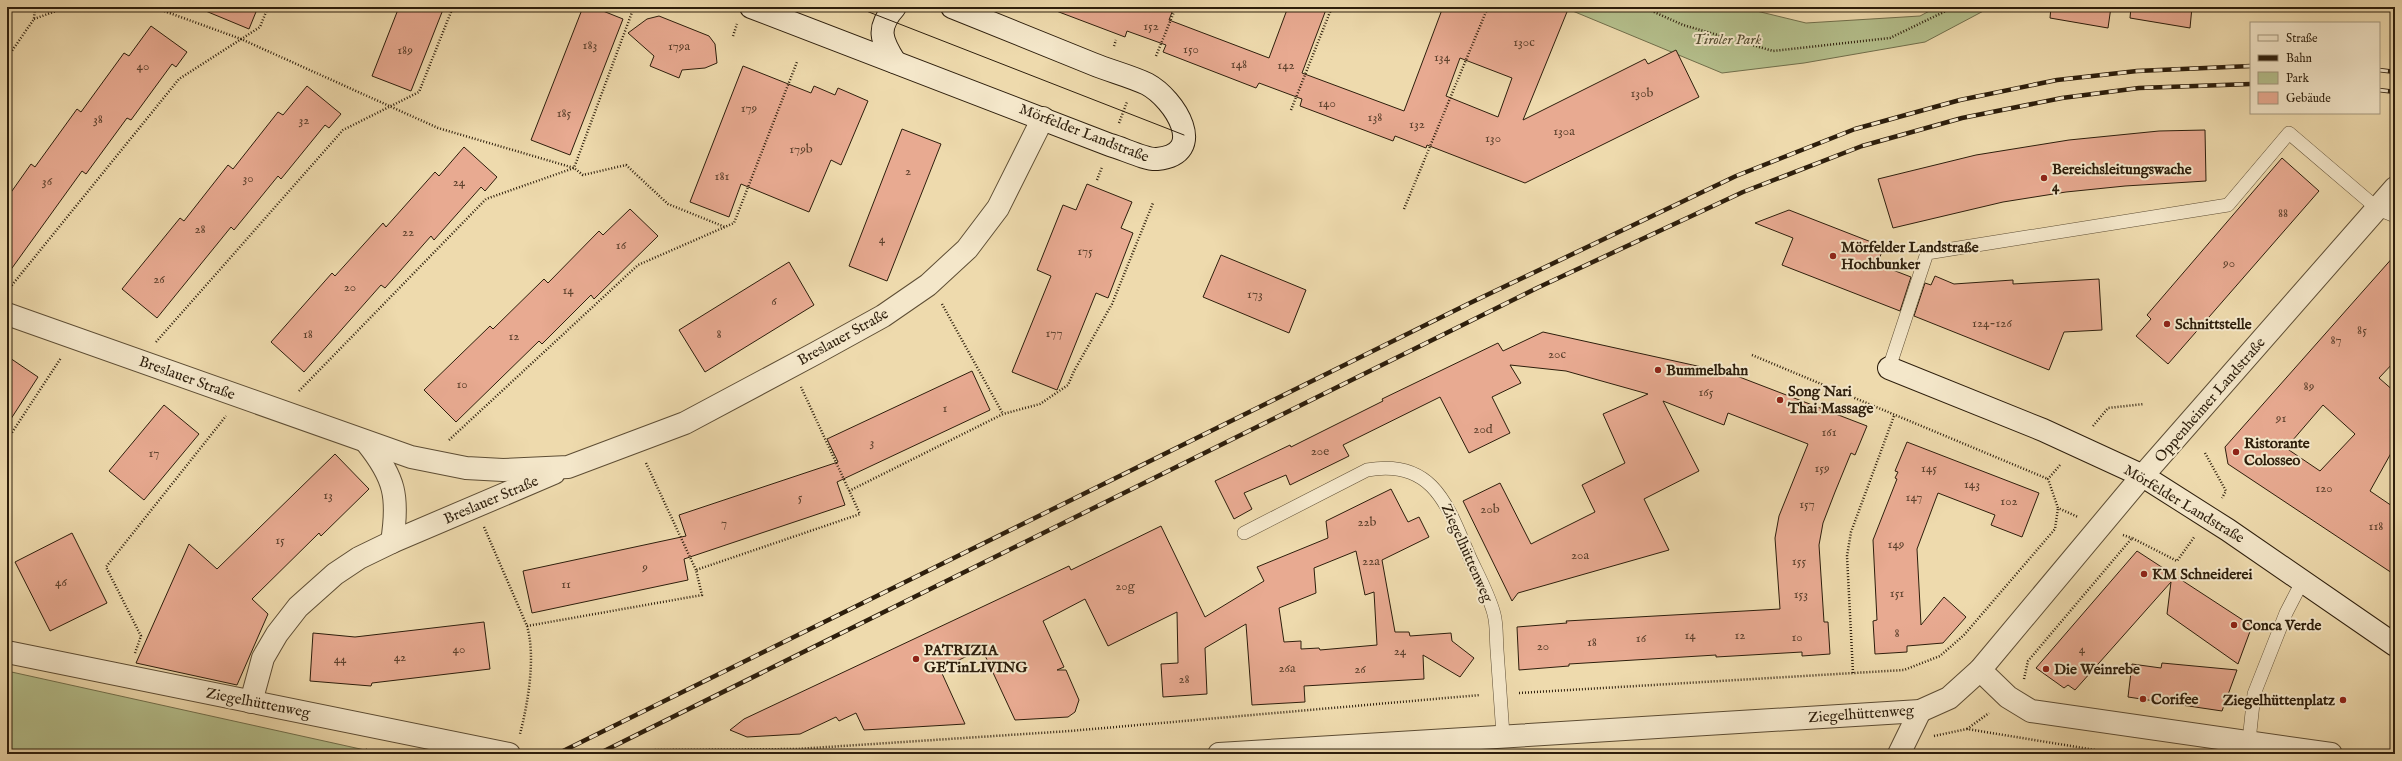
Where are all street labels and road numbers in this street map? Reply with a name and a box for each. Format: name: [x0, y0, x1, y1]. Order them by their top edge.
street label: Mörfelder Landstraße: [1016, 99, 1152, 167]
street label: Breslauer Straße: [794, 304, 892, 370]
street label: Oppenheimer Landstraße: [2150, 333, 2270, 467]
street label: Breslauer Straße: [136, 352, 238, 404]
street label: Mörfelder Landstraße: [2120, 460, 2248, 548]
street label: Breslauer Straße: [441, 471, 541, 528]
street label: Ziegelhüttenweg: [1437, 501, 1498, 606]
street label: Ziegelhüttenweg: [204, 684, 313, 723]
street label: Ziegelhüttenweg: [1807, 701, 1915, 727]

